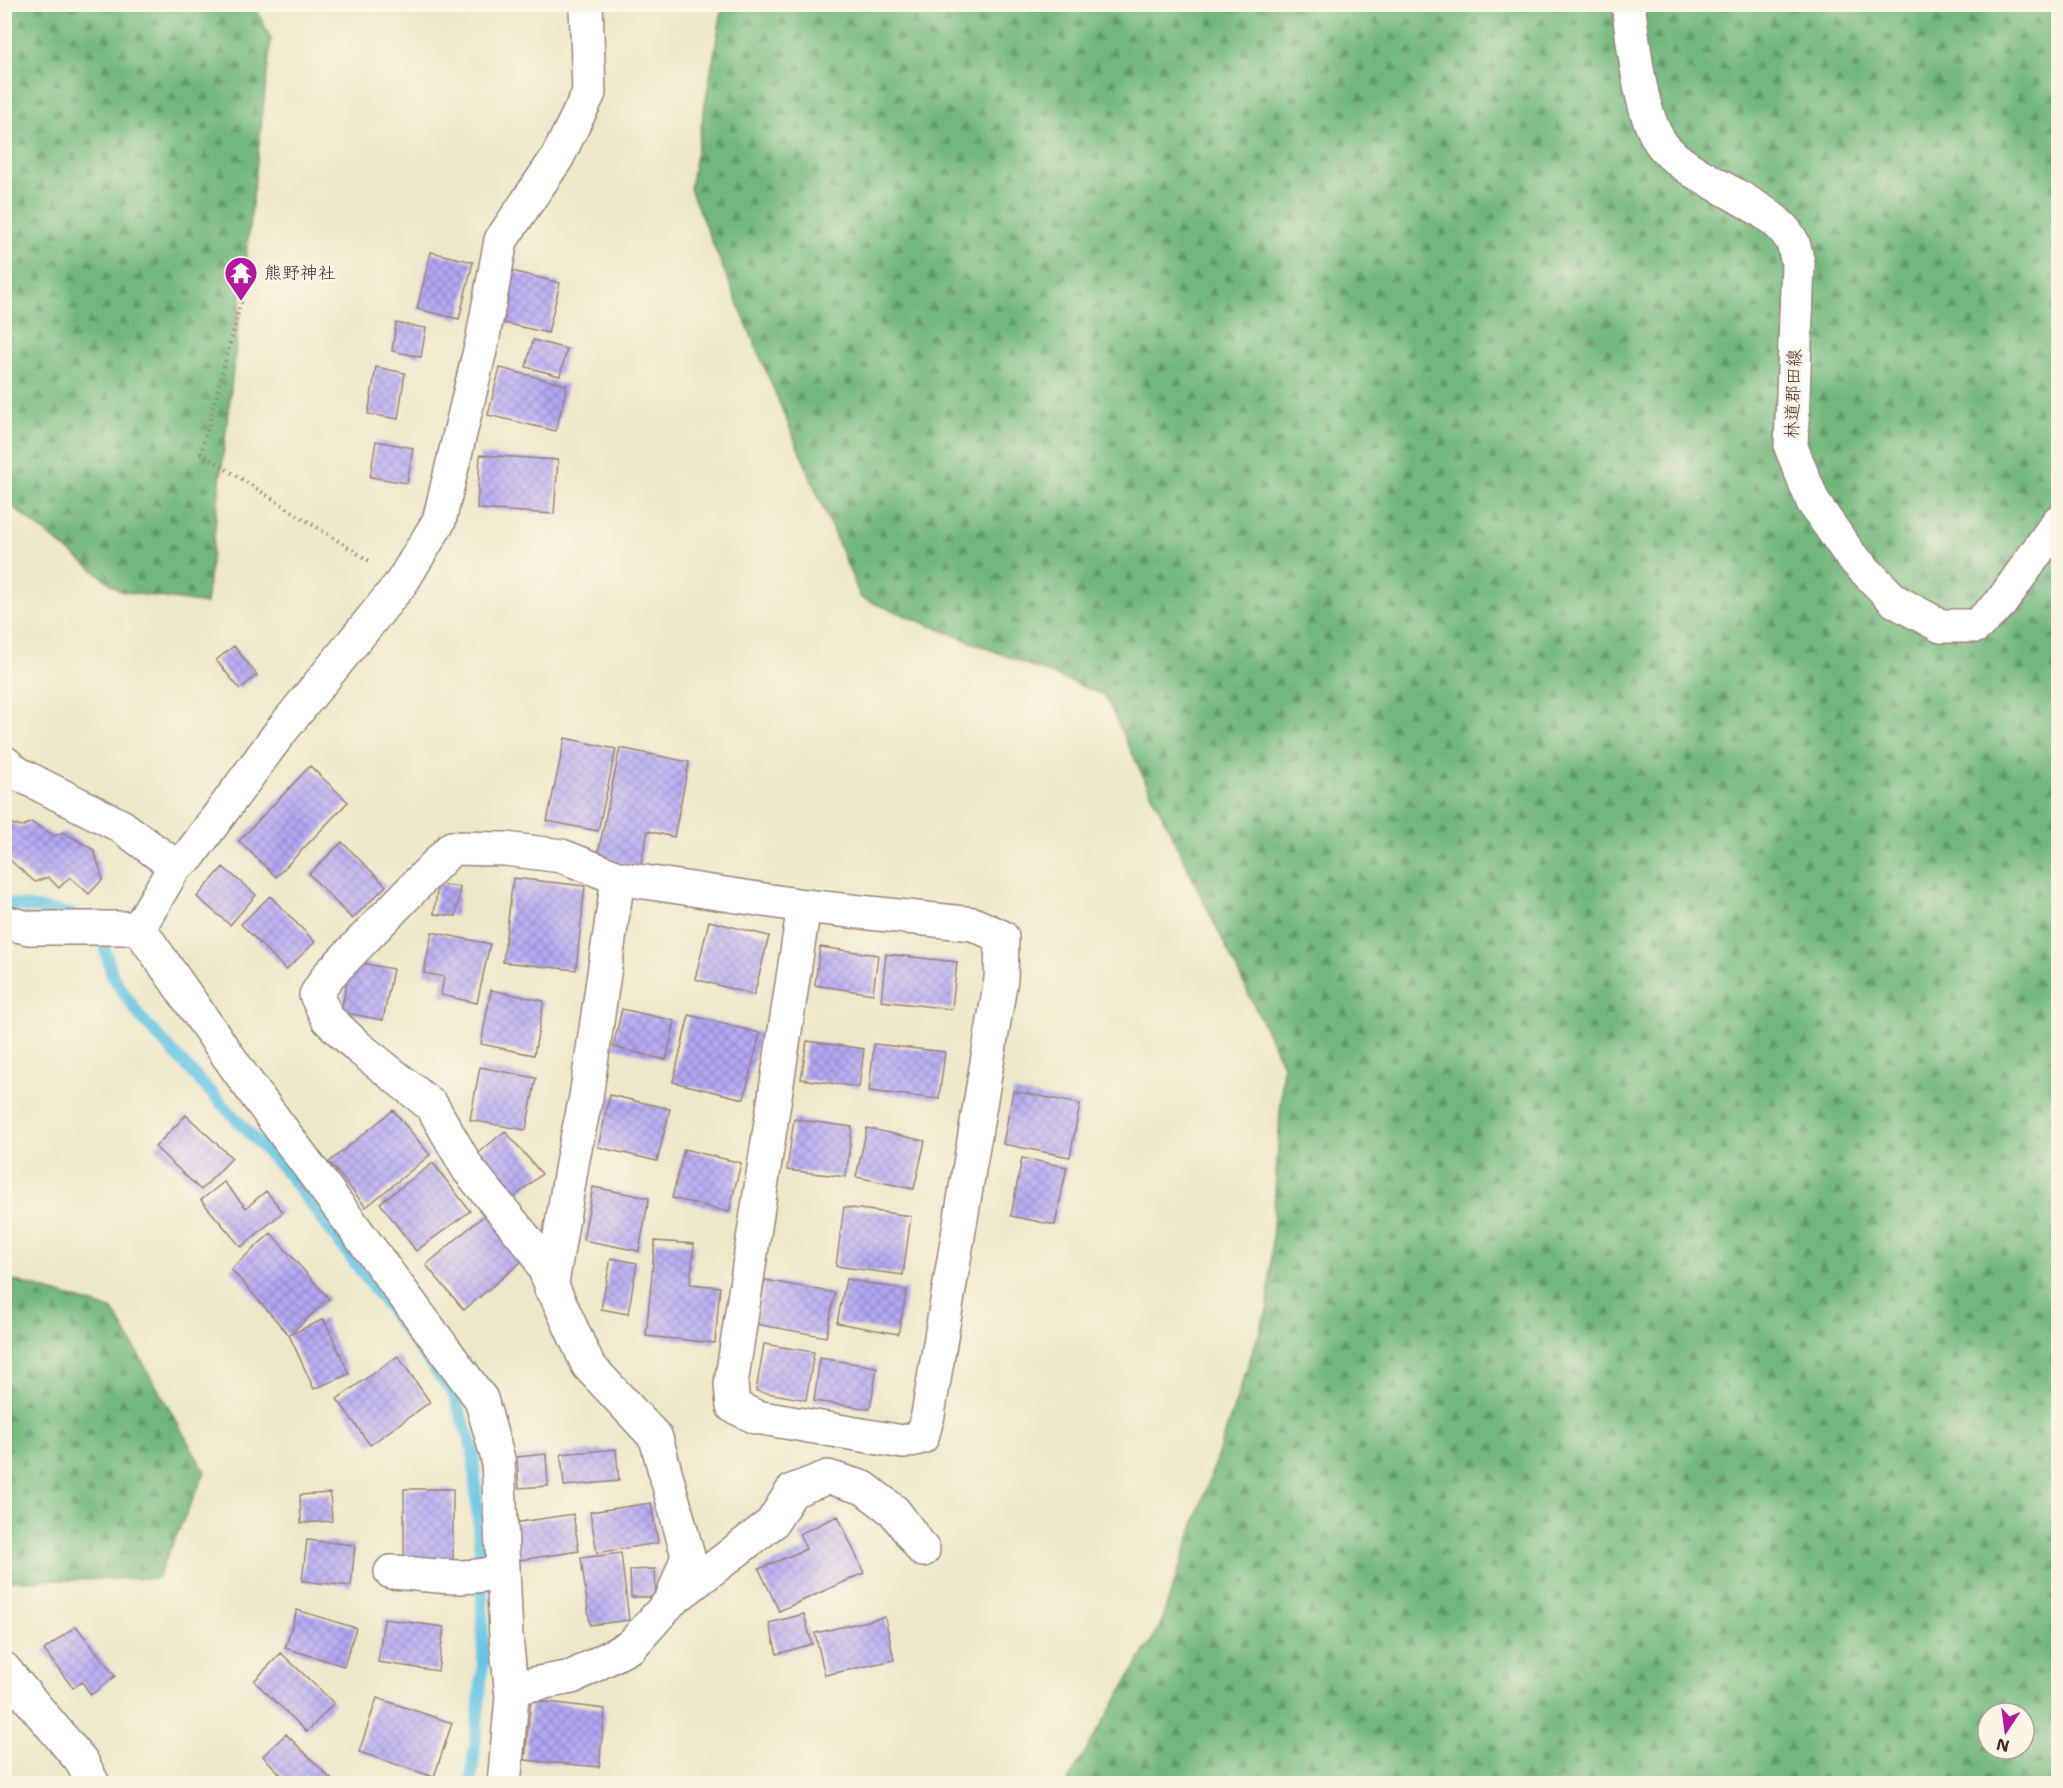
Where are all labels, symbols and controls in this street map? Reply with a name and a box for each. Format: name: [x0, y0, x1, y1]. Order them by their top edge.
temple icon: 熊野神社: [223, 255, 259, 302]
place label: 熊野神社: [264, 261, 336, 285]
street label: 林道郡田線: [1779, 349, 1807, 439]
north arrow: [1976, 1701, 2036, 1761]
text: N: [1994, 1733, 2011, 1757]

